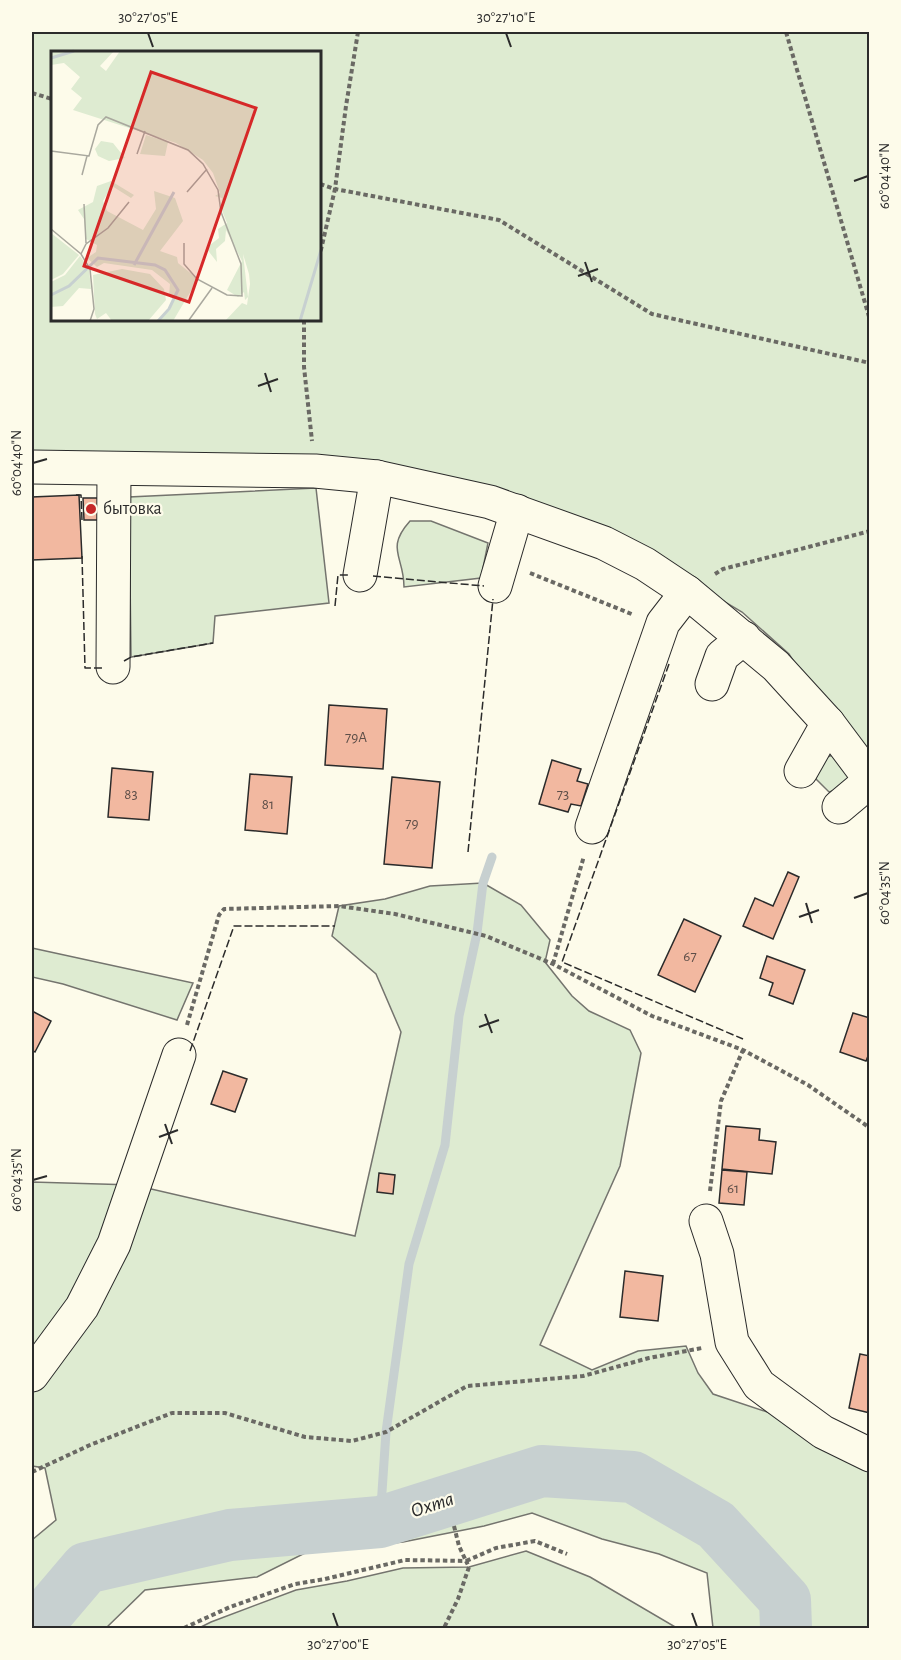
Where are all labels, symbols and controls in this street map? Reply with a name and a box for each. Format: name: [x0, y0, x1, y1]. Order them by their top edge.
text: 30°27'05"E: [118, 10, 178, 25]
text: 30°27'10"E: [477, 10, 535, 25]
inset map: [51, 51, 321, 321]
text: 60°04'40"N: [877, 143, 892, 209]
text: 60°04'40"N: [9, 430, 24, 496]
place label: бытовка: [103, 499, 162, 518]
marker: бытовка: [84, 502, 98, 516]
house number: 79А: [345, 730, 367, 745]
house number: 83: [124, 787, 138, 802]
house number: 73: [557, 787, 569, 802]
house number: 81: [262, 797, 274, 812]
house number: 79: [405, 816, 419, 831]
text: 60°04'35"N: [877, 861, 892, 925]
house number: 67: [683, 949, 697, 964]
text: 60°04'35"N: [9, 1148, 24, 1212]
house number: 61: [727, 1181, 739, 1196]
water label: Охта: [408, 1489, 456, 1521]
text: 30°27'00"E: [307, 1637, 369, 1652]
text: 30°27'05"E: [667, 1637, 727, 1652]

